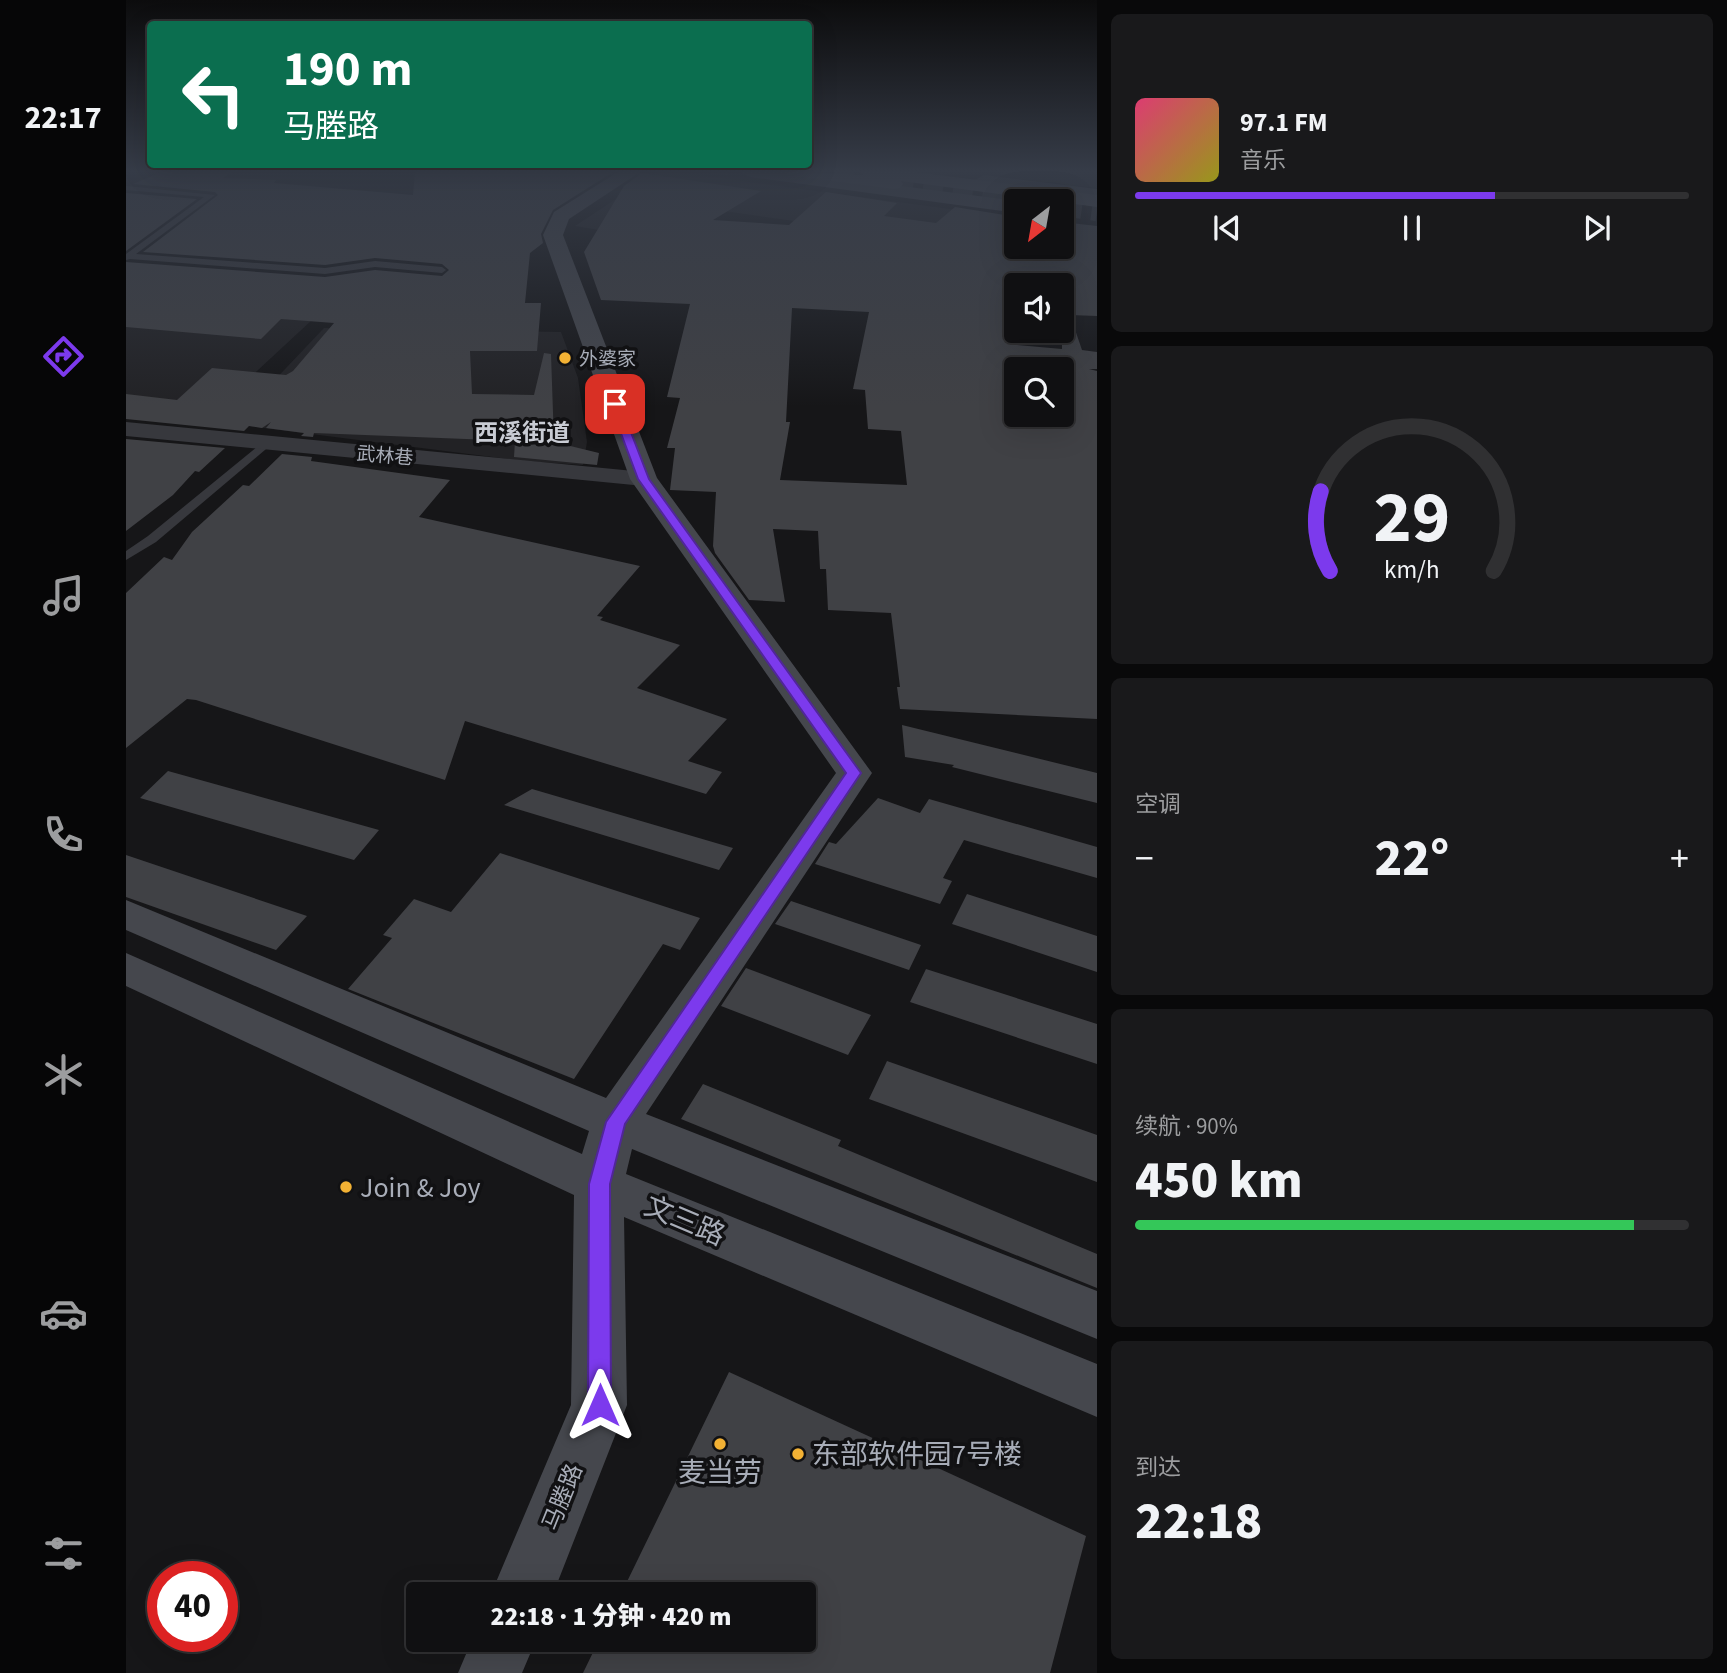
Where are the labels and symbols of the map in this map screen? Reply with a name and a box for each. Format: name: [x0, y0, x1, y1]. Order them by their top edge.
north arrow: [1004, 189, 1074, 259]
place label: 外婆家: [579, 346, 636, 373]
marker: 外婆家: [557, 350, 573, 366]
pin: [585, 374, 645, 434]
district label: 西溪街道: [474, 416, 570, 451]
street label: 武林巷: [355, 441, 414, 472]
place label: Join & Joy: [360, 1168, 481, 1208]
marker: Join & Joy: [338, 1179, 354, 1195]
street label: 文三路: [638, 1186, 731, 1256]
position arrow: [563, 1368, 637, 1442]
place label: 东部软件园7号楼: [812, 1435, 1022, 1475]
marker: 麦当劳: [712, 1436, 728, 1452]
marker: 东部软件园7号楼: [790, 1446, 806, 1462]
place label: 麦当劳: [678, 1453, 762, 1493]
street label: 马塍路: [534, 1459, 591, 1535]
speed limit sign: 40: [147, 1561, 238, 1652]

